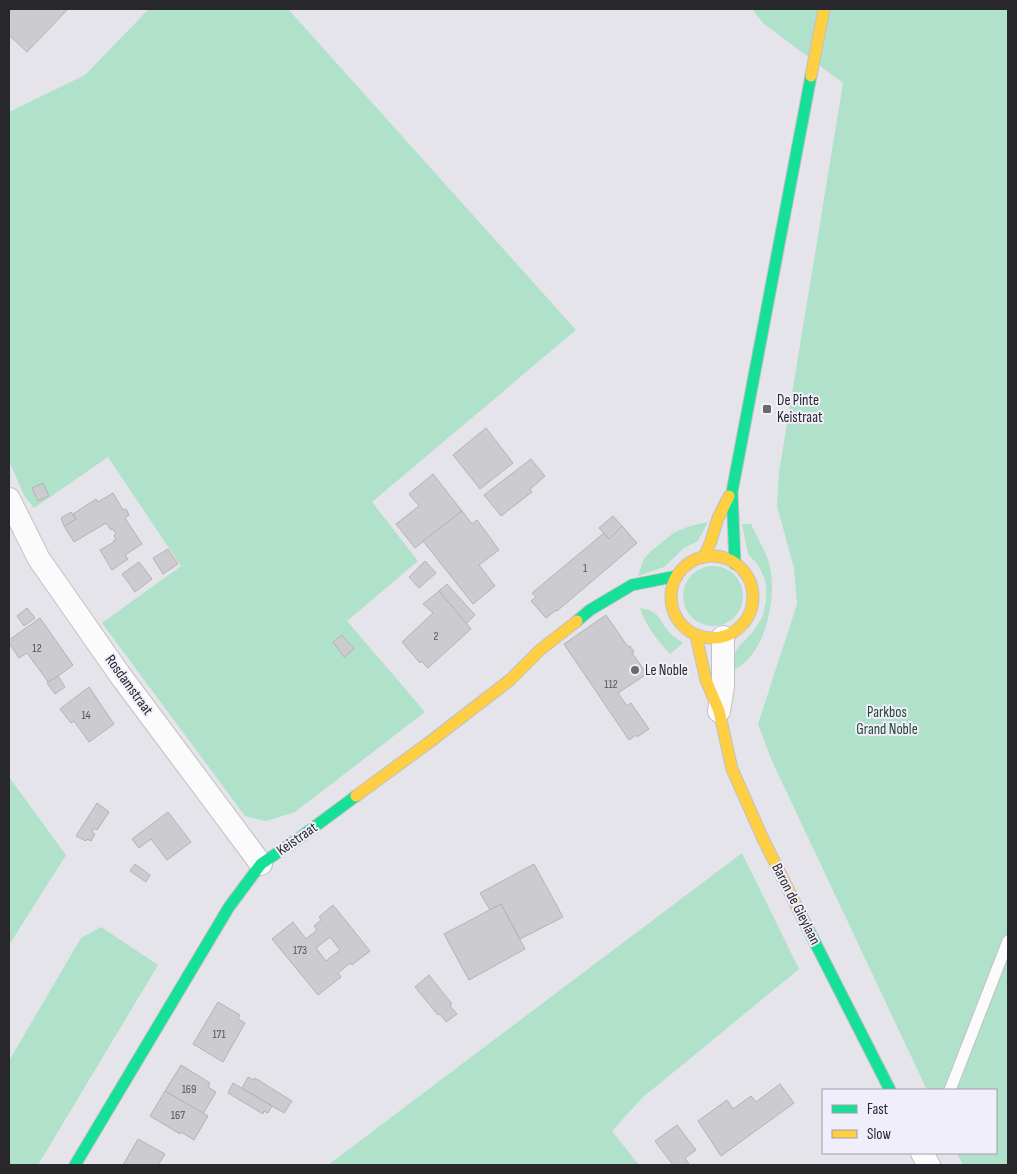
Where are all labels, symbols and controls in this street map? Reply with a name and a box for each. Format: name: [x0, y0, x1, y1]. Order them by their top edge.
place label: De Pinte Keistraat: [777, 391, 823, 427]
marker: De Pinte Keistraat: [761, 403, 773, 415]
house number: 1: [583, 561, 588, 576]
house number: 2: [434, 629, 439, 644]
house number: 12: [32, 641, 42, 656]
street label: Rosdamstraat: [101, 651, 158, 719]
place label: Le Noble: [645, 661, 688, 680]
marker: Le Noble: [629, 664, 641, 676]
house number: 112: [604, 677, 618, 692]
park label: Parkbos Grand Noble: [856, 703, 918, 739]
house number: 14: [81, 708, 91, 723]
street label: Keistraat: [273, 818, 321, 860]
street label: Baron de Gieylaan: [767, 860, 825, 948]
house number: 173: [293, 943, 307, 958]
house number: 171: [212, 1027, 226, 1042]
house number: 169: [182, 1082, 196, 1097]
legend: [822, 1089, 997, 1154]
text: Fast: [867, 1100, 889, 1119]
house number: 167: [171, 1108, 185, 1123]
text: Slow: [867, 1125, 891, 1144]

